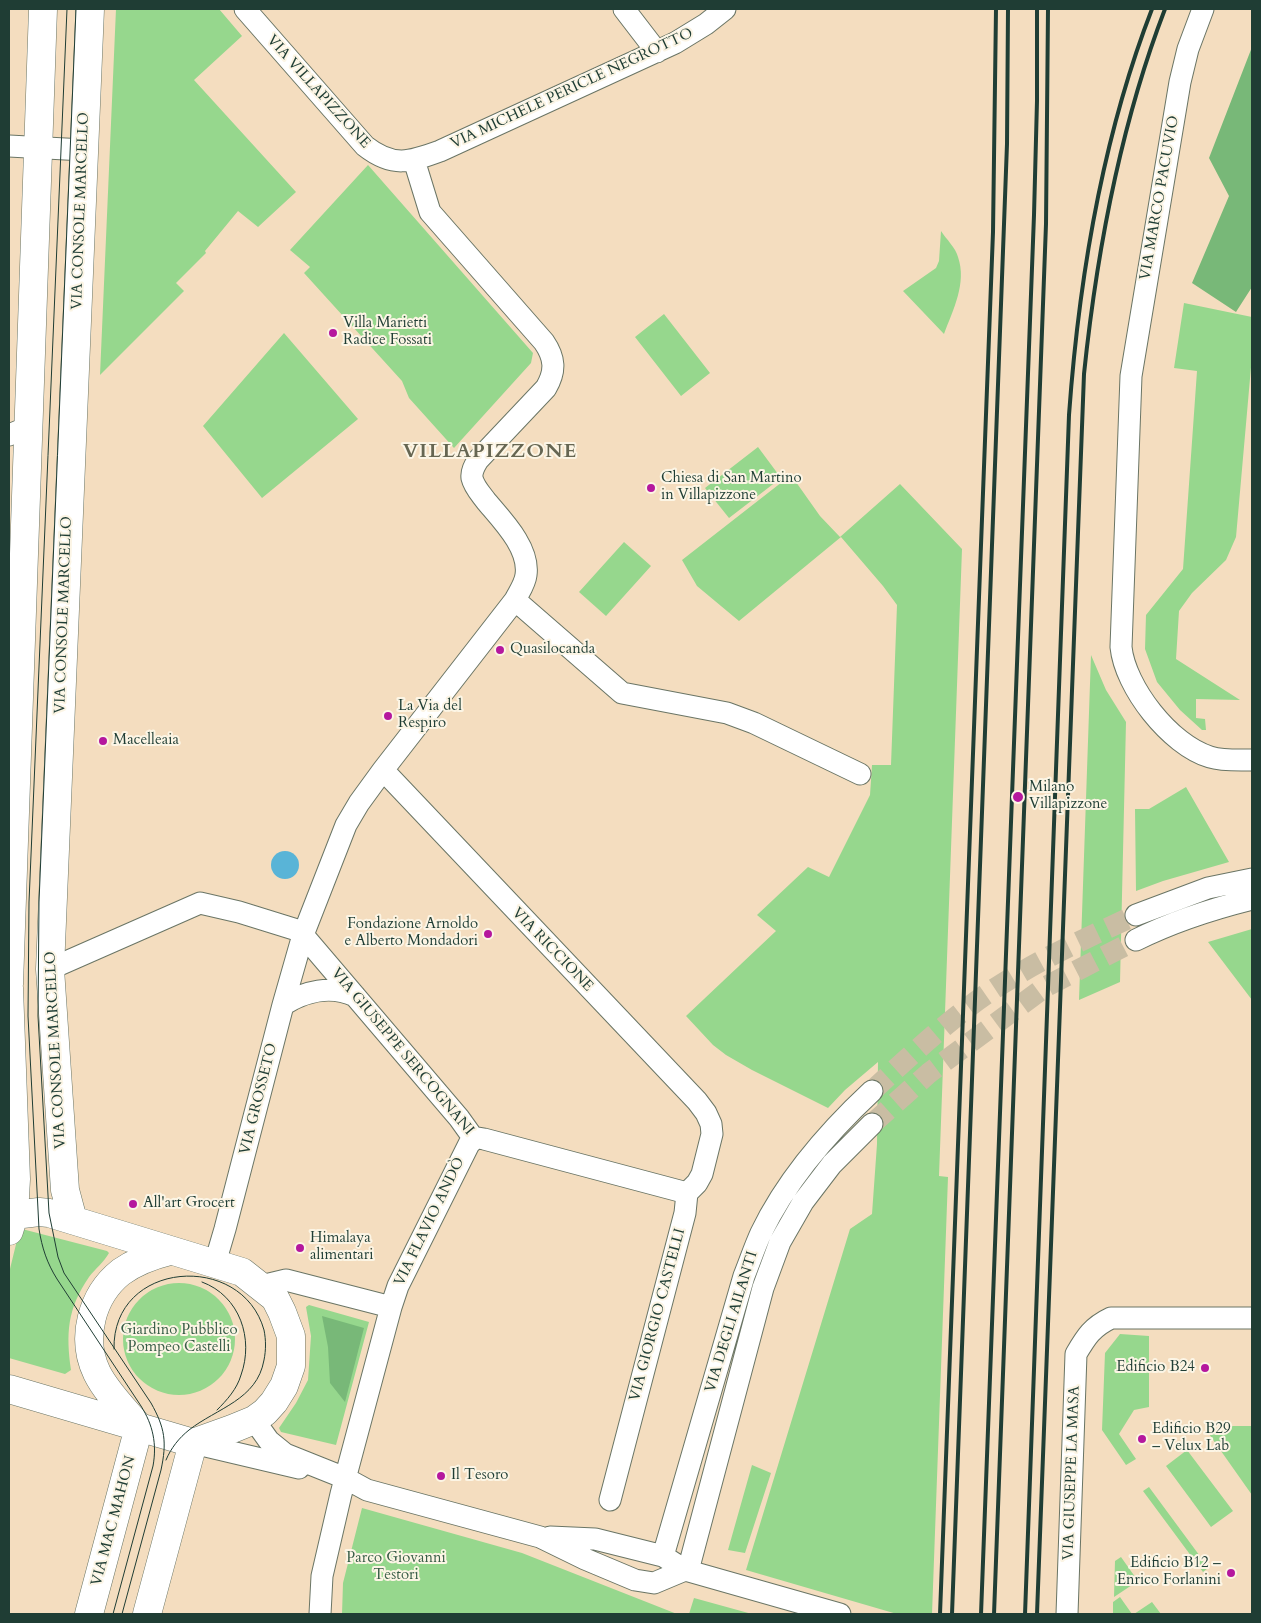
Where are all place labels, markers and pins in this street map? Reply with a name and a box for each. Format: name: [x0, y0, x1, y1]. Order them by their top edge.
place label: Villa Marietti Radice Fossati: [343, 315, 432, 350]
marker: Villa Marietti Radice Fossati: [327, 327, 339, 339]
place label: Chiesa di San Martino in Villapizzone: [661, 470, 802, 505]
marker: Chiesa di San Martino in Villapizzone: [645, 482, 657, 494]
place label: Quasilocanda: [510, 641, 595, 659]
marker: Quasilocanda: [494, 644, 506, 656]
place label: La Via del Respiro: [398, 698, 462, 733]
marker: La Via del Respiro: [382, 710, 394, 722]
place label: Macelleaia: [113, 732, 179, 750]
marker: Macelleaia: [97, 735, 109, 747]
place label: Milano Villapizzone: [1029, 779, 1107, 814]
marker: Milano Villapizzone: [1011, 790, 1025, 804]
place label: Fondazione Arnoldo e Alberto Mondadori: [344, 916, 478, 951]
marker: Fondazione Arnoldo e Alberto Mondadori: [482, 928, 494, 940]
place label: All'art Grocert: [143, 1195, 235, 1213]
marker: All'art Grocert: [127, 1198, 139, 1210]
place label: Himalaya alimentari: [310, 1230, 373, 1265]
marker: Himalaya alimentari: [294, 1242, 306, 1254]
place label: Edificio B24: [1116, 1359, 1195, 1377]
marker: Edificio B24: [1199, 1362, 1211, 1374]
place label: Edificio B29 – Velux Lab: [1152, 1421, 1231, 1456]
marker: Edificio B29 – Velux Lab: [1136, 1433, 1148, 1445]
place label: Il Tesoro: [451, 1467, 508, 1485]
marker: Il Tesoro: [435, 1470, 447, 1482]
place label: Edificio B12 – Enrico Forlanini: [1117, 1555, 1221, 1590]
marker: Edificio B12 – Enrico Forlanini: [1225, 1567, 1237, 1579]

